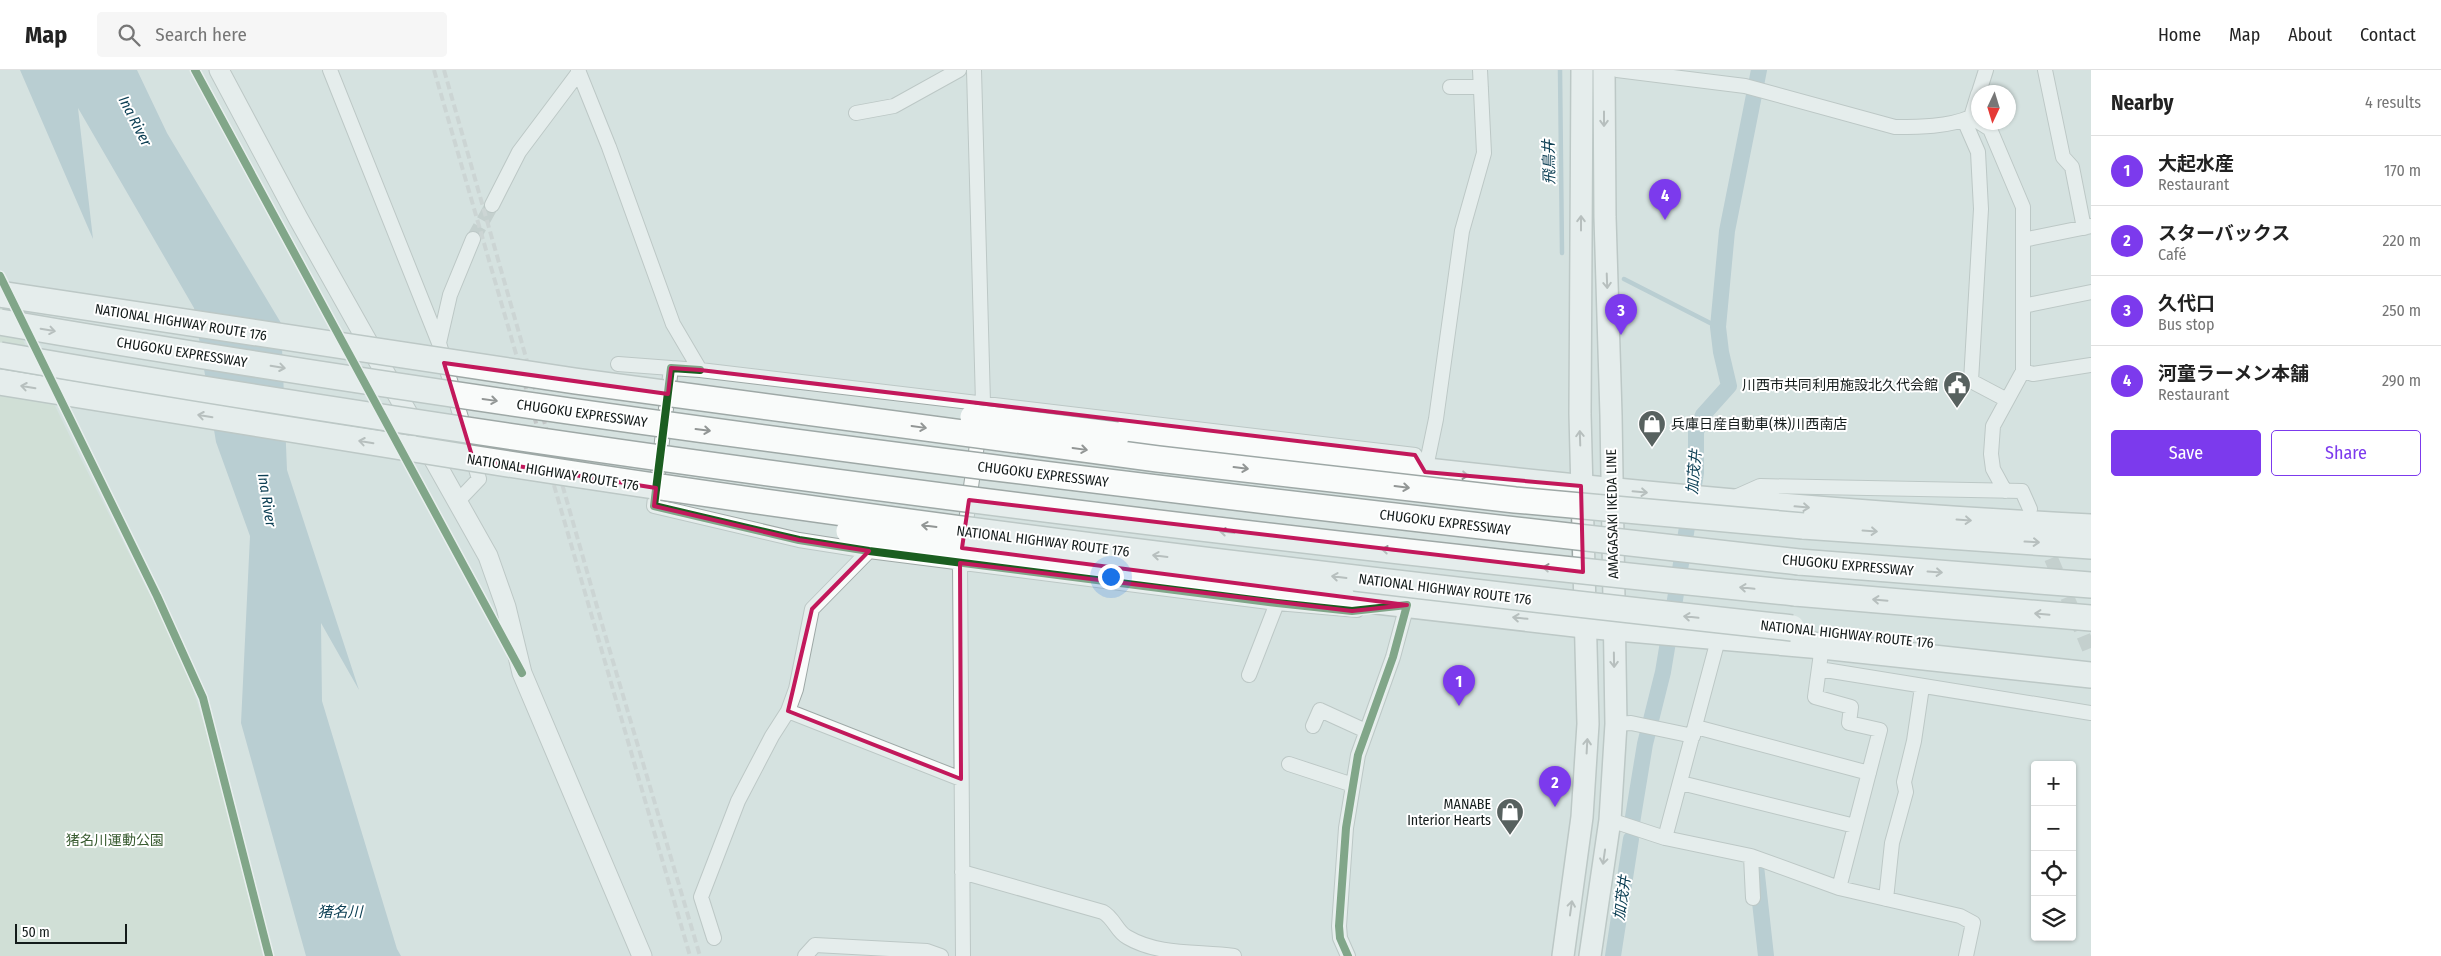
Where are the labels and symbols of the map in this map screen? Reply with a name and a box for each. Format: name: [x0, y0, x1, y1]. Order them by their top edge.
north arrow: [1971, 85, 2016, 130]
water label: Ina River: [115, 93, 156, 150]
one-way arrow: [1599, 110, 1609, 126]
water label: 飛鳥井: [1540, 137, 1558, 185]
pin: 4: [1649, 179, 1681, 220]
one-way arrow: [1576, 215, 1586, 231]
one-way arrow: [1602, 273, 1611, 289]
pin: 3: [1605, 294, 1637, 335]
street label: NATIONAL HIGHWAY ROUTE 176: [94, 300, 268, 345]
one-way arrow: [40, 326, 56, 336]
street label: CHUGOKU EXPRESSWAY: [115, 334, 248, 371]
one-way arrow: [269, 362, 285, 372]
public building icon: 川西市共同利用施設北久代会館: [1942, 370, 1972, 409]
place label: 川西市共同利用施設北久代会館: [1742, 377, 1938, 394]
one-way arrow: [20, 381, 36, 391]
one-way arrow: [482, 395, 498, 405]
street label: CHUGOKU EXPRESSWAY: [515, 396, 648, 431]
shop icon: 兵庫日産自動車(株)川西南店: [1637, 409, 1667, 448]
one-way arrow: [198, 410, 214, 420]
place label: 兵庫日産自動車(株)川西南店: [1671, 416, 1847, 433]
one-way arrow: [910, 422, 926, 432]
one-way arrow: [695, 426, 711, 436]
one-way arrow: [1575, 430, 1585, 446]
one-way arrow: [358, 436, 374, 446]
one-way arrow: [1071, 444, 1087, 454]
water label: 加茂井: [1683, 447, 1705, 495]
street label: AMAGASAKI IKEDA LINE: [1603, 449, 1622, 579]
street label: NATIONAL HIGHWAY ROUTE 176: [466, 450, 640, 495]
street label: CHUGOKU EXPRESSWAY: [976, 458, 1109, 491]
one-way arrow: [1233, 464, 1249, 473]
one-way arrow: [1453, 470, 1469, 480]
water label: Ina River: [254, 472, 280, 529]
one-way arrow: [1394, 482, 1410, 492]
one-way arrow: [1632, 487, 1648, 497]
one-way arrow: [1794, 502, 1810, 512]
street label: CHUGOKU EXPRESSWAY: [1378, 506, 1511, 539]
one-way arrow: [1956, 516, 1972, 525]
one-way arrow: [922, 521, 938, 531]
street label: NATIONAL HIGHWAY ROUTE 176: [955, 522, 1130, 561]
one-way arrow: [1861, 526, 1877, 536]
one-way arrow: [1220, 527, 1236, 537]
one-way arrow: [2023, 538, 2039, 547]
one-way arrow: [1381, 545, 1397, 555]
one-way arrow: [1152, 551, 1168, 561]
street label: CHUGOKU EXPRESSWAY: [1781, 551, 1914, 580]
your location: [1098, 564, 1124, 590]
one-way arrow: [1543, 564, 1559, 573]
one-way arrow: [1926, 568, 1942, 577]
street label: NATIONAL HIGHWAY ROUTE 176: [1357, 570, 1532, 609]
one-way arrow: [1331, 572, 1347, 582]
one-way arrow: [1739, 583, 1755, 593]
one-way arrow: [1873, 595, 1889, 605]
one-way arrow: [2035, 609, 2051, 618]
one-way arrow: [1684, 612, 1700, 622]
one-way arrow: [1512, 613, 1528, 623]
street label: NATIONAL HIGHWAY ROUTE 176: [1759, 617, 1934, 652]
one-way arrow: [1609, 652, 1619, 668]
pin: 1: [1443, 665, 1475, 706]
one-way arrow: [1582, 738, 1591, 754]
pin: 2: [1539, 766, 1571, 807]
place label: MANABE Interior Hearts: [1407, 796, 1491, 829]
shop icon: MANABE Interior Hearts: [1495, 797, 1525, 836]
park label: 猪名川運動公園: [66, 832, 164, 849]
one-way arrow: [1599, 849, 1609, 865]
water label: 加茂井: [1610, 872, 1634, 922]
one-way arrow: [1566, 900, 1576, 916]
water label: 猪名川: [317, 903, 364, 921]
scale bar: [15, 921, 128, 944]

